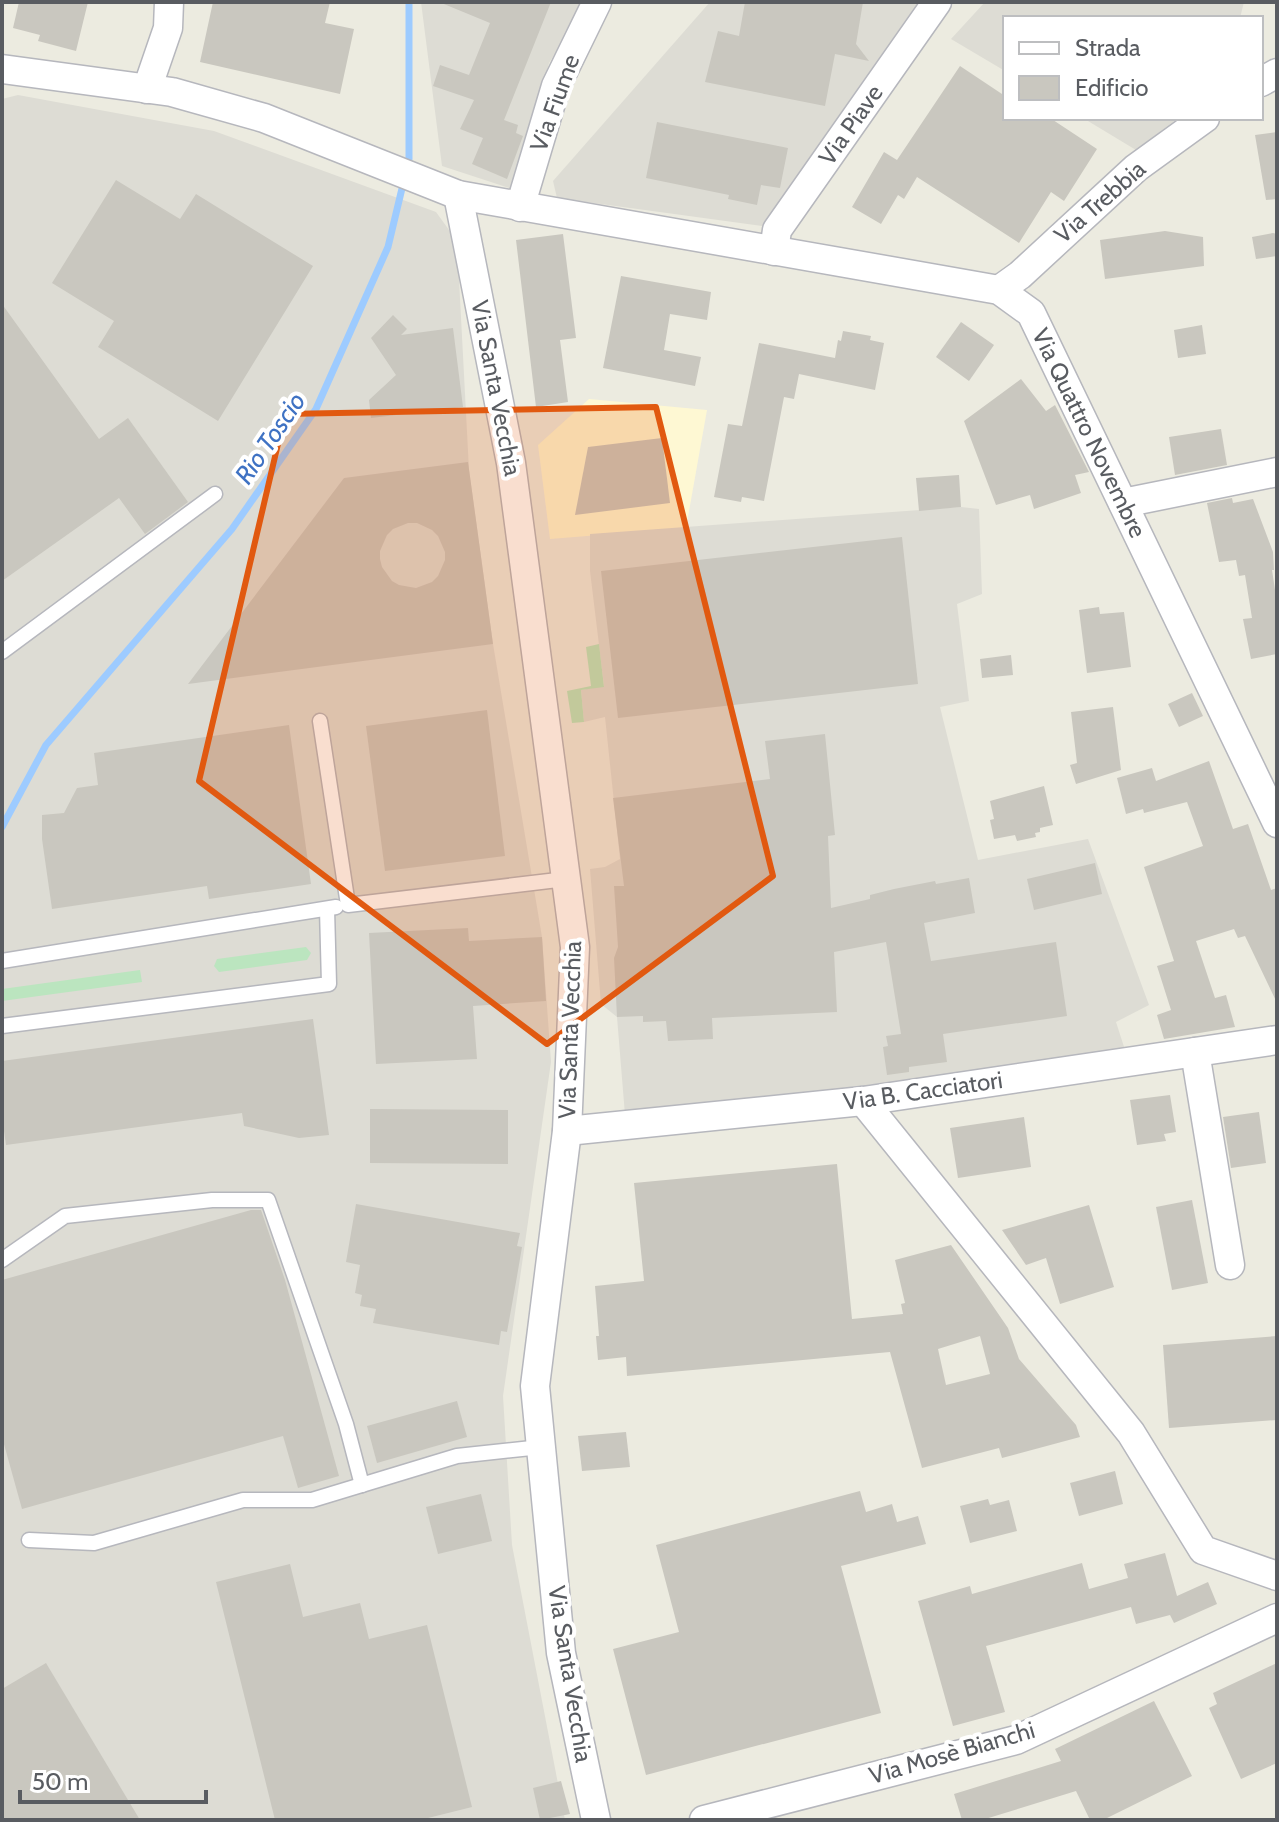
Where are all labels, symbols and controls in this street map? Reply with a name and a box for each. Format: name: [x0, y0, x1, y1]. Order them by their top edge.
legend: [1003, 16, 1263, 120]
text: Strada: [1075, 33, 1141, 62]
street label: Via Fiume: [524, 50, 585, 155]
text: Edificio: [1075, 73, 1149, 102]
street label: Via Piave: [813, 79, 889, 170]
street label: Via Trebbia: [1048, 154, 1152, 249]
street label: Via Santa Vecchia: [465, 298, 528, 479]
street label: Via Quattro Novembre: [1026, 323, 1153, 542]
water label: Rio Toscio: [228, 386, 312, 490]
street label: Via Santa Vecchia: [552, 940, 587, 1120]
street label: Via B. Cacciatori: [841, 1065, 1004, 1116]
street label: Via Santa Vecchia: [542, 1584, 599, 1765]
street label: Via Mosè Bianchi: [866, 1715, 1038, 1790]
scale bar: [20, 1754, 206, 1804]
text: 50 m: [32, 1767, 88, 1796]

